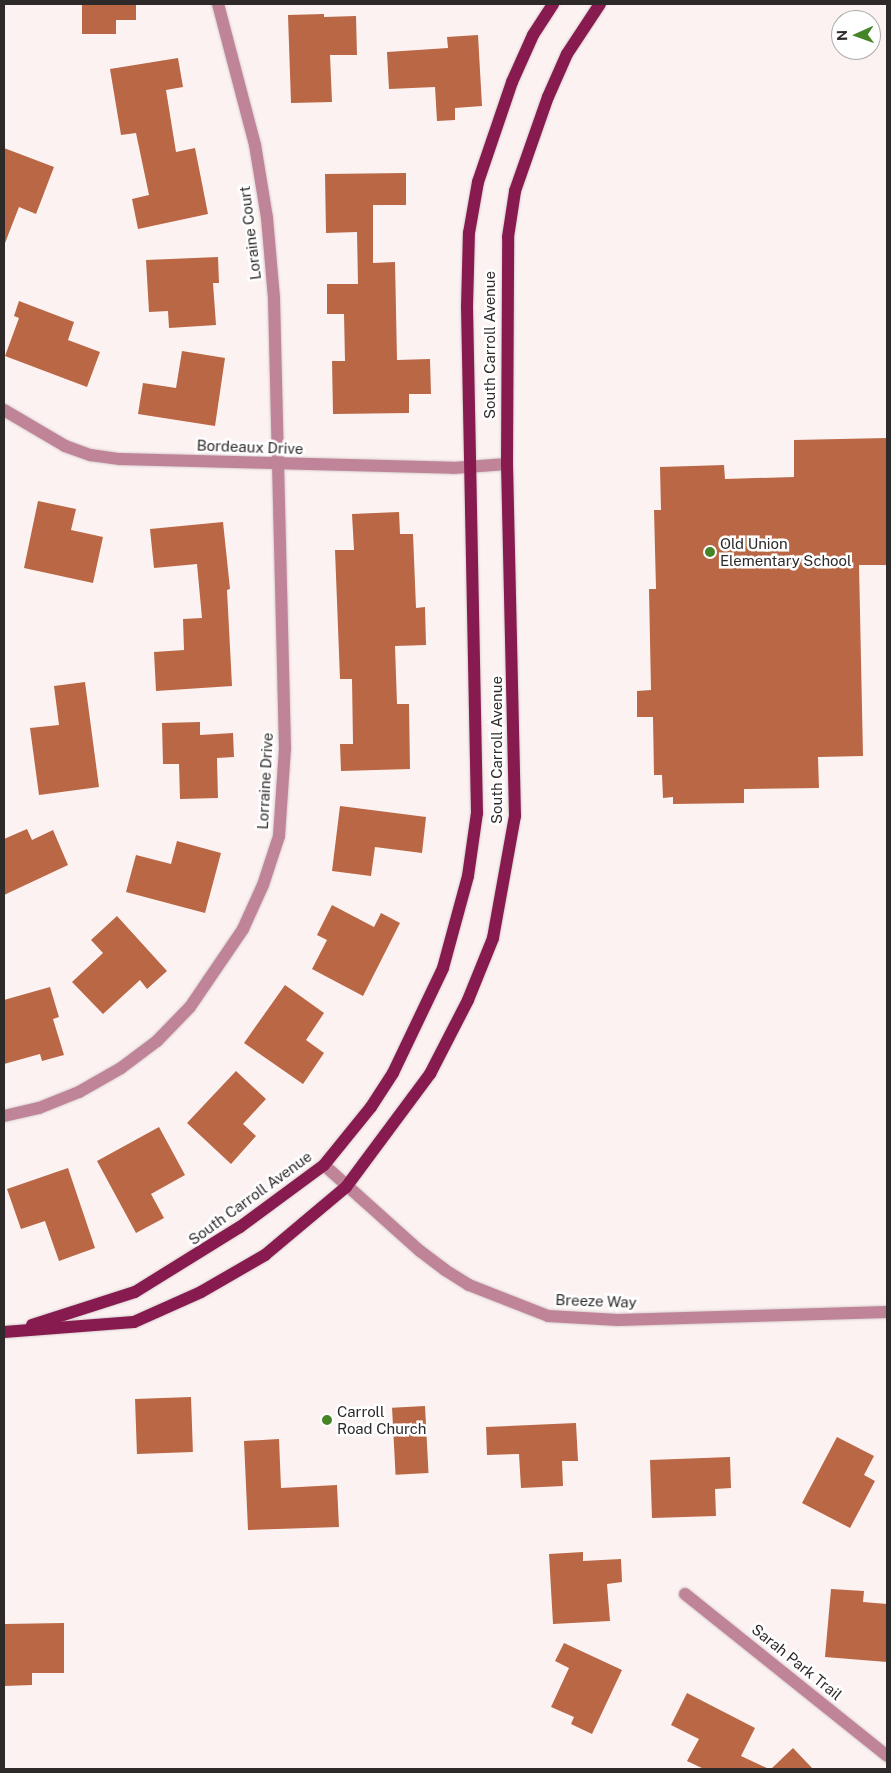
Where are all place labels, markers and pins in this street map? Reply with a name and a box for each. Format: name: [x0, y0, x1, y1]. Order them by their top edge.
place label: Old Union Elementary School: [720, 534, 852, 569]
marker: Old Union Elementary School: [704, 546, 716, 558]
place label: Carroll Road Church: [337, 1402, 426, 1437]
marker: Carroll Road Church: [321, 1414, 333, 1426]

